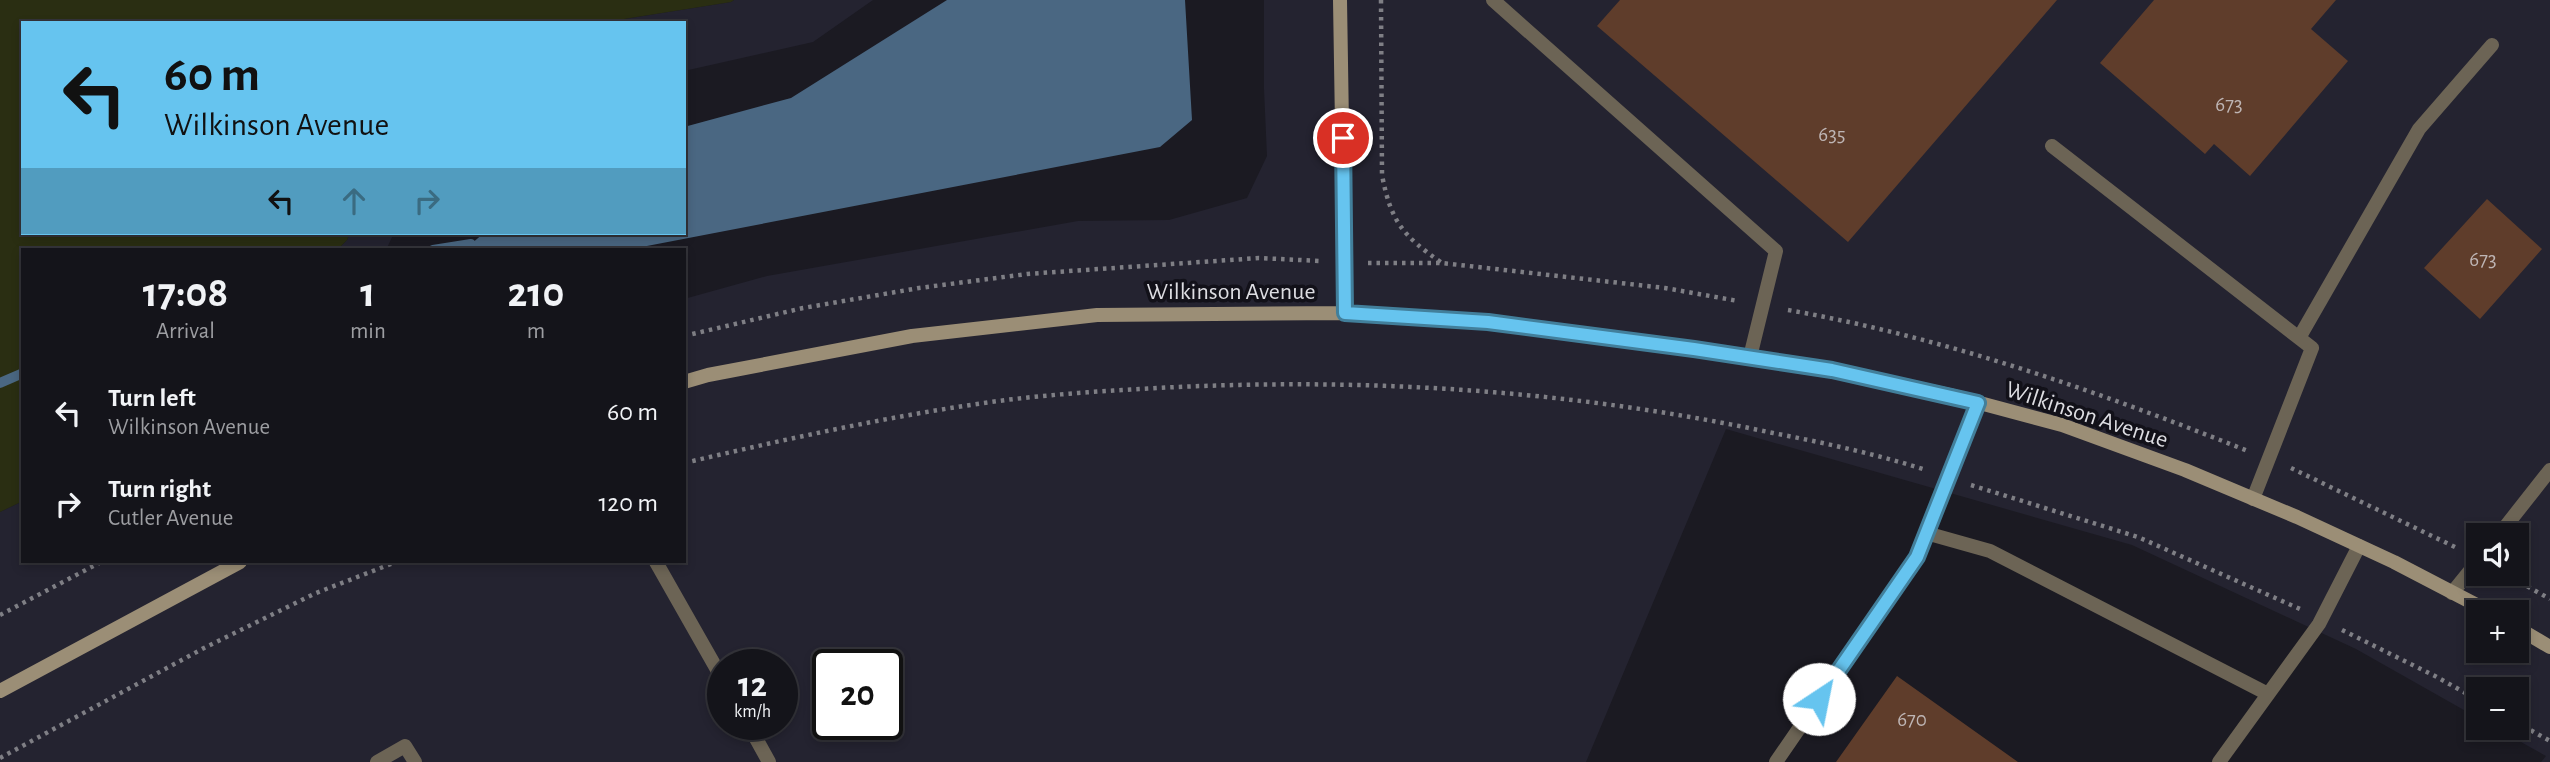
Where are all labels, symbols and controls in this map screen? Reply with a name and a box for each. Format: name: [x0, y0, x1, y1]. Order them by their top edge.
icon: left: [49, 49, 140, 140]
text: 60 m: [164, 51, 260, 100]
house number: 673: [2215, 94, 2243, 115]
pin: [1313, 108, 1373, 168]
text: Wilkinson Avenue: [164, 109, 389, 141]
icon: arrive: [1324, 119, 1362, 157]
house number: 635: [1818, 124, 1846, 145]
icon: left: [262, 182, 300, 220]
icon: ahead: [335, 182, 373, 220]
icon: right: [408, 182, 446, 220]
house number: 673: [2469, 249, 2497, 270]
text: 17:08: [143, 272, 228, 314]
text: 1: [360, 272, 375, 314]
text: 210: [507, 272, 564, 314]
street label: Wilkinson Avenue: [1146, 280, 1316, 304]
text: Arrival: [156, 320, 215, 343]
text: min: [350, 320, 386, 343]
text: m: [527, 320, 545, 343]
street label: Wilkinson Avenue: [2003, 377, 2171, 452]
text: Turn left: [108, 385, 196, 411]
icon: left: [49, 394, 87, 432]
text: 60 m: [607, 399, 658, 425]
text: Wilkinson Avenue: [108, 416, 270, 439]
text: Turn right: [108, 476, 211, 502]
icon: right: [49, 485, 87, 523]
text: 120 m: [598, 490, 658, 516]
text: Cutler Avenue: [108, 507, 233, 530]
map controls: [2466, 523, 2529, 740]
button: sound: [2466, 523, 2529, 586]
button: +: [2466, 600, 2529, 663]
speed limit sign: 20: [812, 649, 903, 740]
position arrow: [1782, 662, 1856, 736]
text: 12: [738, 668, 767, 703]
button: −: [2466, 677, 2529, 740]
text: km/h: [734, 703, 771, 721]
house number: 670: [1897, 709, 1927, 730]

